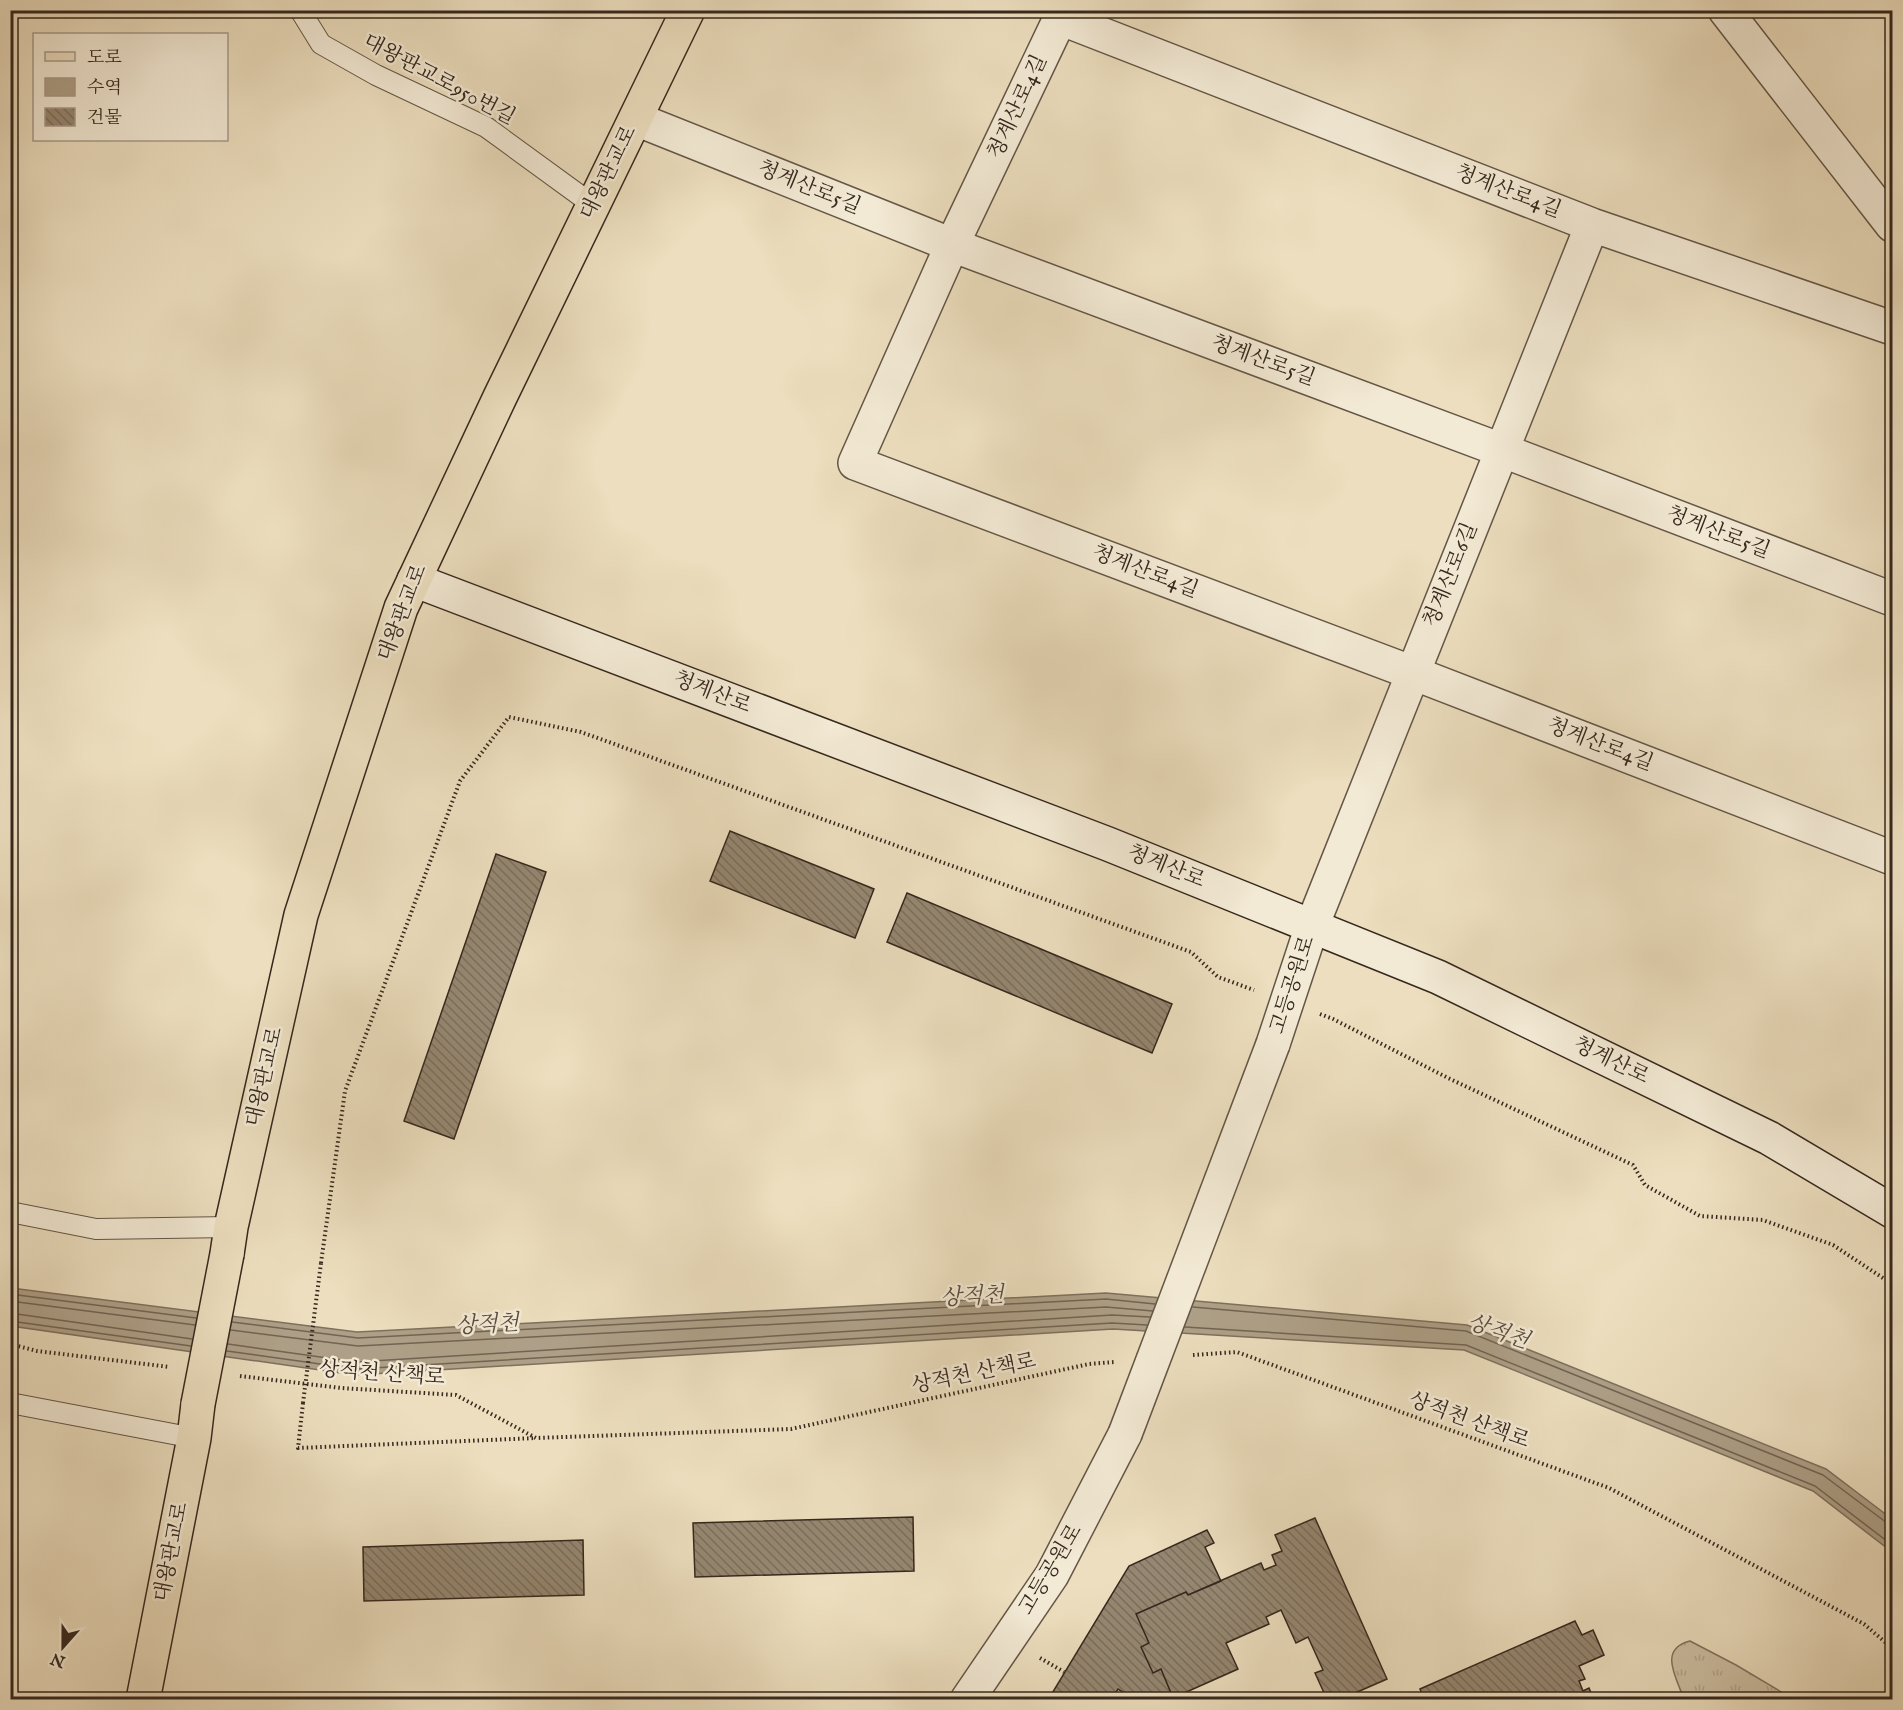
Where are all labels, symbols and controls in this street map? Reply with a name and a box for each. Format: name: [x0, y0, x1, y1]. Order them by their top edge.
street label: 대왕판교로950번길: [358, 28, 520, 132]
legend: [33, 33, 228, 141]
text: 도로: [87, 47, 122, 70]
street label: 청계산로4길: [982, 51, 1054, 163]
text: 수역: [87, 77, 122, 100]
text: 건물: [87, 107, 122, 130]
street label: 대왕판교로: [575, 121, 643, 225]
street label: 청계산로5길: [753, 155, 865, 221]
street label: 청계산로4길: [1451, 159, 1565, 225]
street label: 청계산로5길: [1207, 330, 1319, 392]
street label: 청계산로5길: [1662, 501, 1774, 565]
street label: 청계산로6길: [1418, 519, 1484, 631]
street label: 청계산로4길: [1088, 539, 1202, 605]
street label: 대왕판교로: [372, 561, 434, 665]
street label: 청계산로: [669, 666, 755, 720]
street label: 청계산로4길: [1543, 712, 1657, 778]
street label: 청계산로: [1123, 839, 1209, 895]
street label: 고등공원로: [1264, 933, 1322, 1037]
street label: 대왕판교로: [240, 1025, 290, 1129]
street label: 청계산로: [1569, 1031, 1653, 1091]
water label: 상적천: [939, 1281, 1006, 1313]
water label: 상적천: [1463, 1308, 1534, 1356]
water label: 상적천: [454, 1309, 521, 1341]
street label: 상적천 산책로: [909, 1348, 1039, 1400]
street label: 상적천 산책로: [318, 1356, 446, 1392]
street label: 상적천 산책로: [1405, 1387, 1533, 1455]
street label: 대왕판교로: [149, 1500, 195, 1604]
street label: 고등공원로: [1013, 1520, 1089, 1620]
north arrow: [33, 1617, 93, 1677]
text: N: [48, 1647, 69, 1671]

